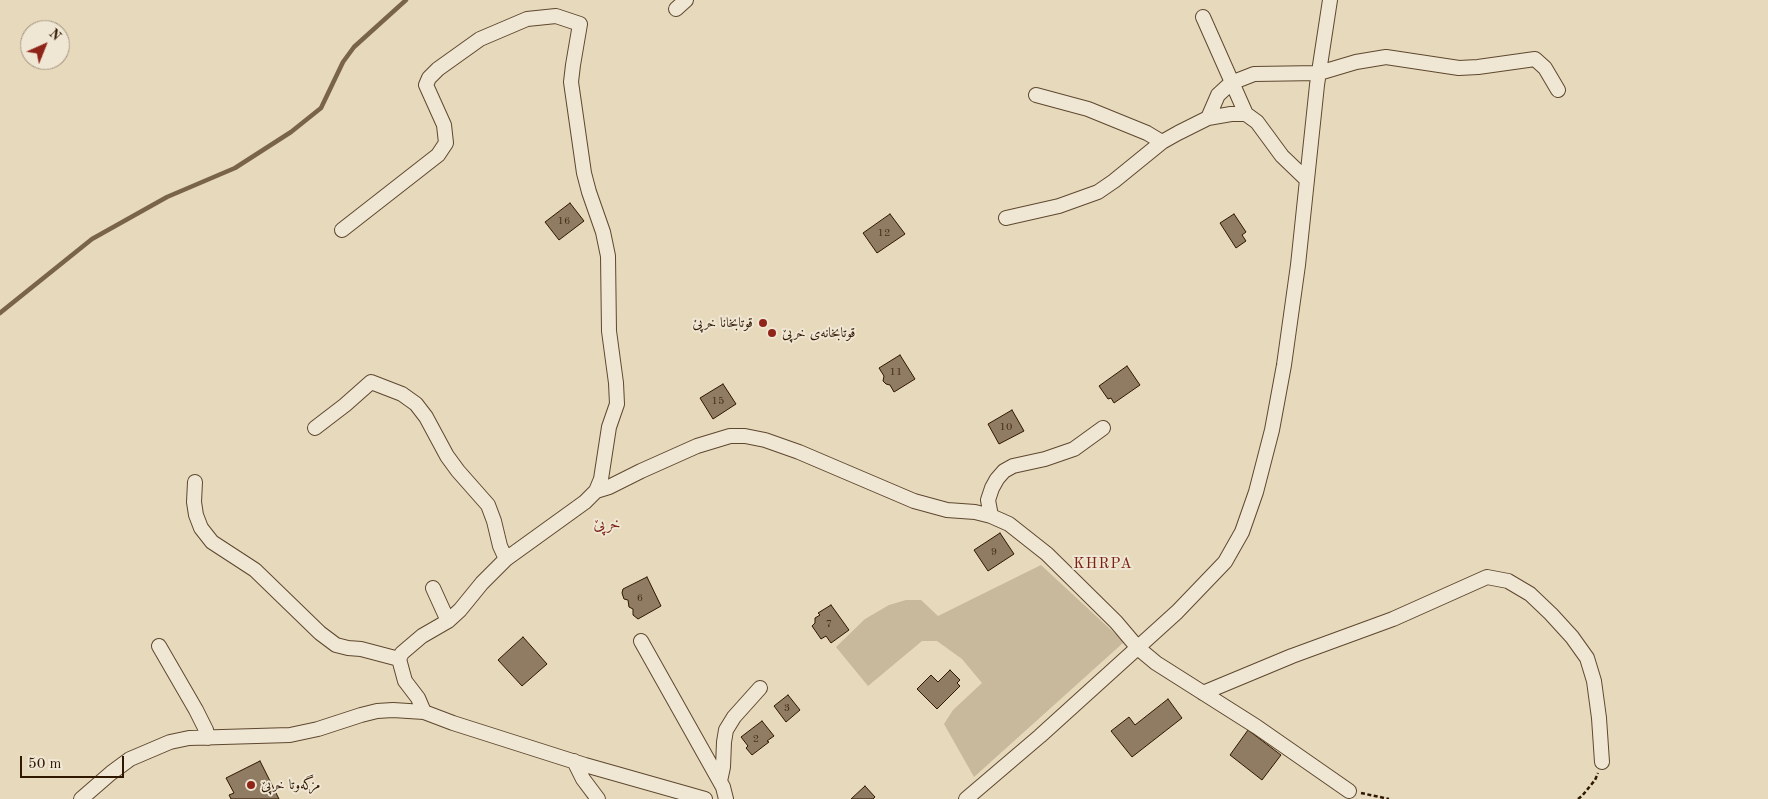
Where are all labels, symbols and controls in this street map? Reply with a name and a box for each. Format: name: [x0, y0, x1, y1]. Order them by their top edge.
north arrow: [20, 20, 70, 70]
text: N: [46, 26, 63, 44]
house number: 16: [558, 214, 570, 228]
house number: 12: [878, 226, 890, 240]
place label: قوتابخانا خرپێ: [692, 315, 753, 331]
marker: قوتابخانا خرپێ: [757, 317, 769, 329]
place label: قوتابخانەی خرپێ: [782, 325, 855, 341]
marker: قوتابخانەی خرپێ: [766, 327, 778, 339]
house number: 11: [890, 365, 902, 379]
house number: 15: [712, 394, 724, 408]
house number: 10: [1000, 420, 1012, 434]
district label: خرپێ: [593, 515, 621, 535]
house number: 9: [991, 545, 997, 559]
district label: KHRPA: [1073, 555, 1133, 573]
house number: 6: [637, 591, 643, 605]
house number: 7: [826, 617, 832, 631]
house number: 3: [784, 701, 790, 715]
house number: 2: [753, 732, 759, 746]
scale bar: [22, 746, 126, 778]
text: 50 m: [28, 757, 62, 772]
place label: مزگەوتا خرپێ: [261, 777, 320, 793]
marker: مزگەوتا خرپێ: [245, 779, 257, 791]

